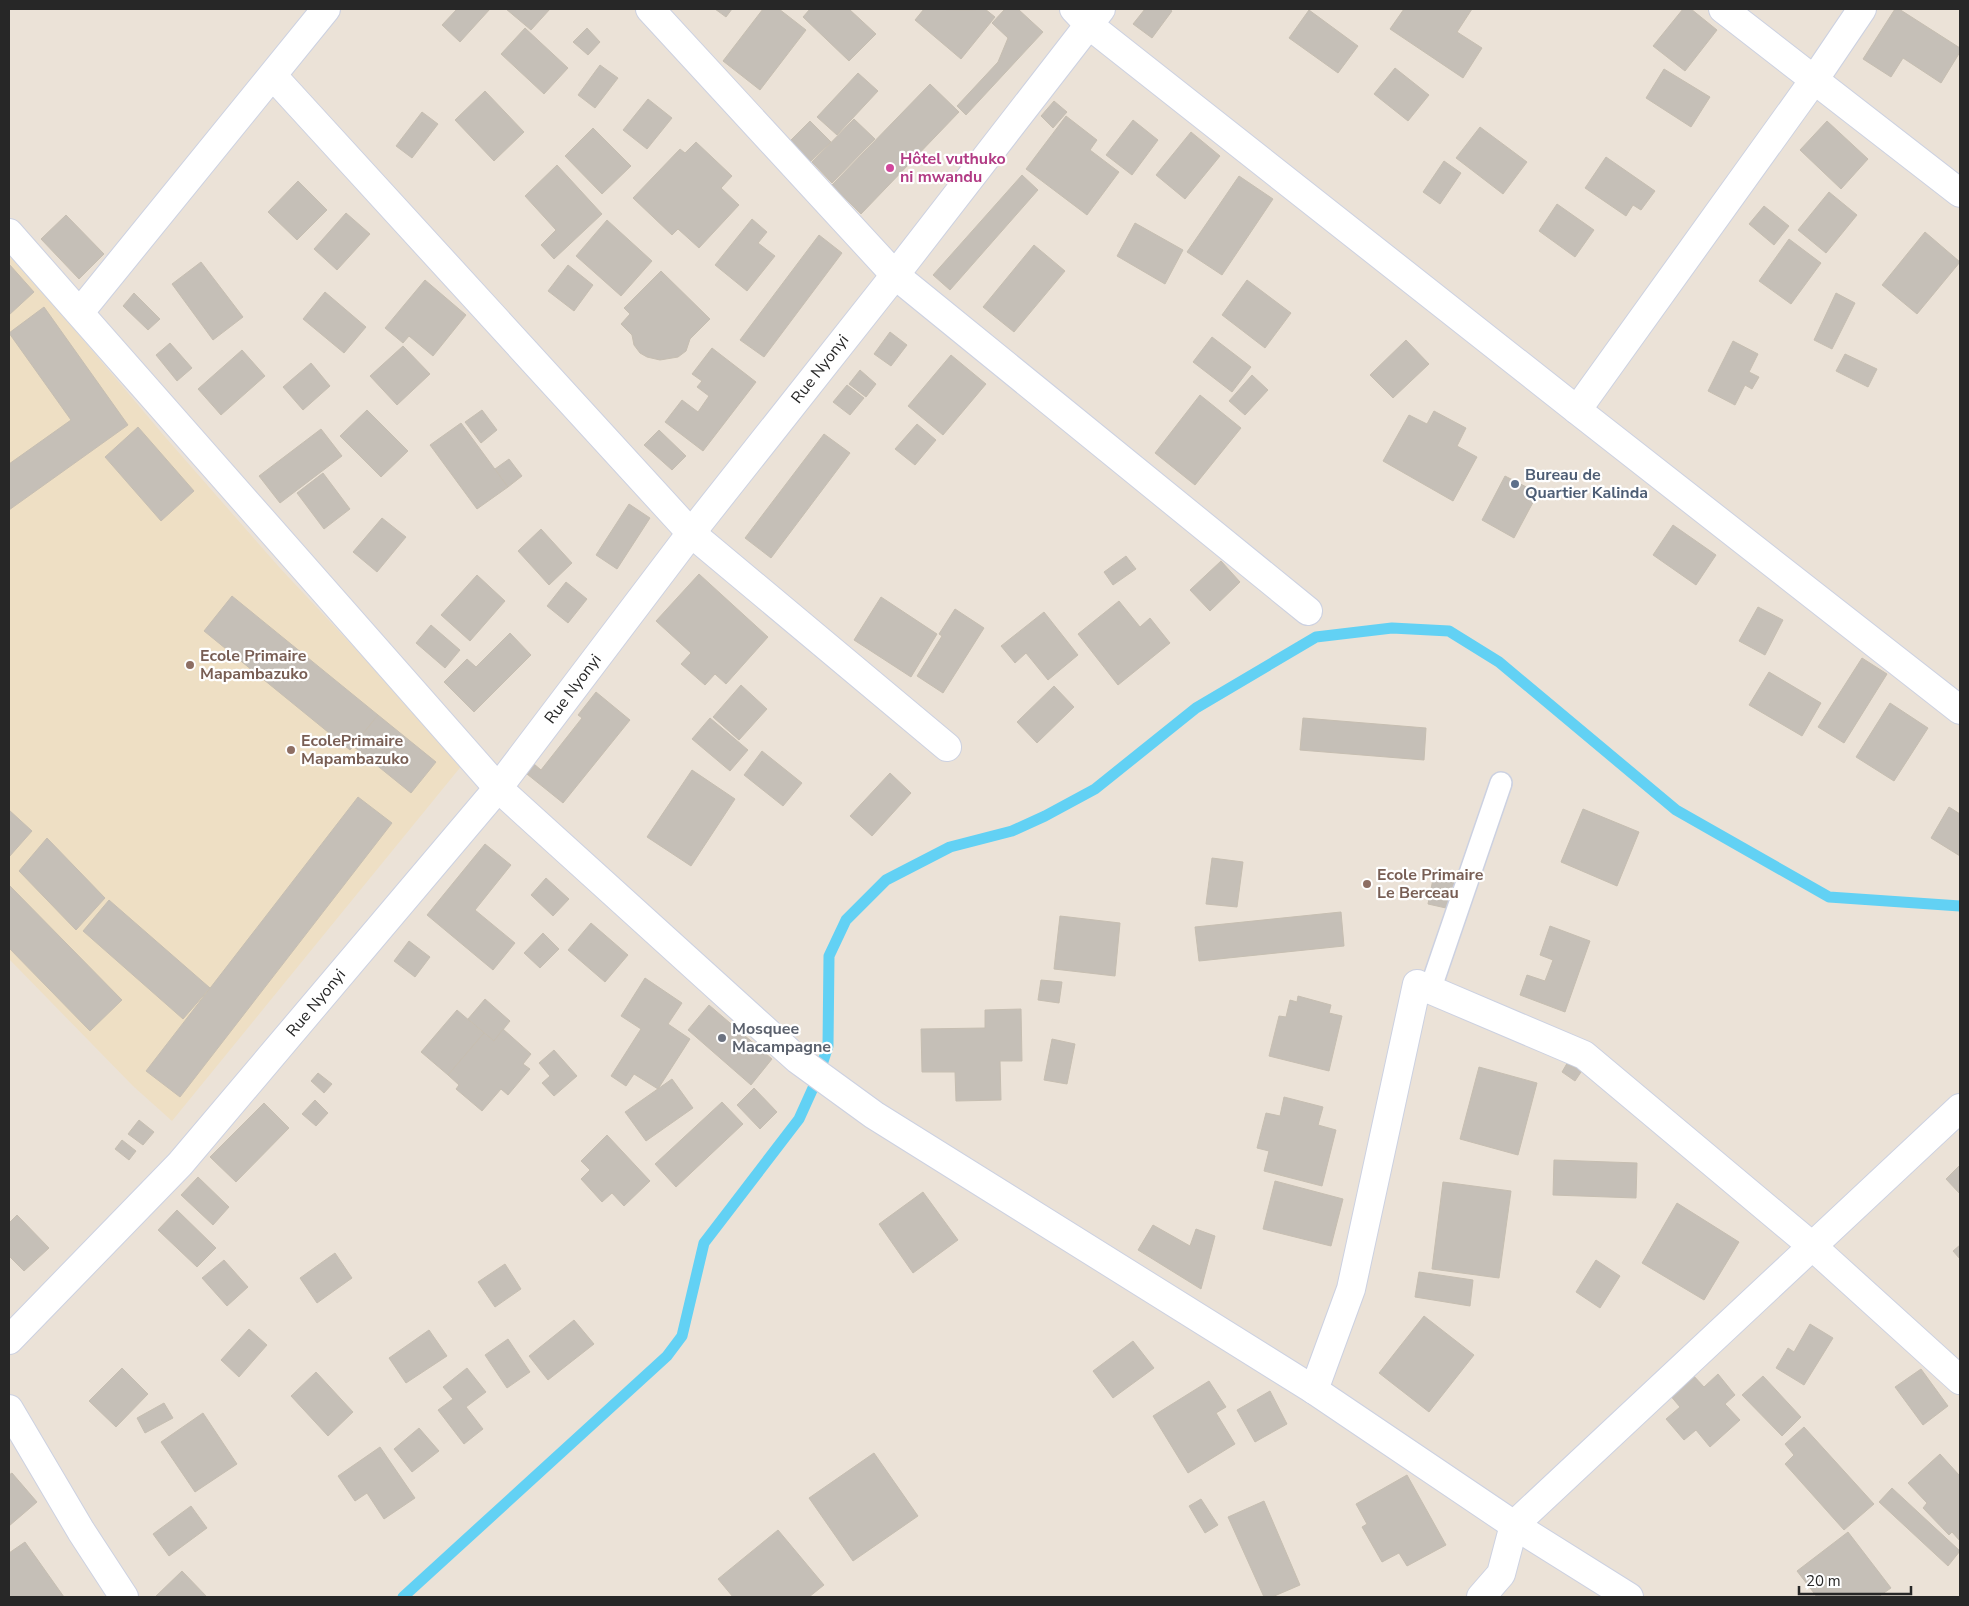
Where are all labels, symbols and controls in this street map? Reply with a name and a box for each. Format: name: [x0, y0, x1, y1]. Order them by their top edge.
place label: Hôtel vuthuko ni mwandu: [900, 148, 1006, 188]
marker: Hôtel vuthuko ni mwandu: [884, 162, 896, 174]
street label: Rue Nyonyi: [786, 330, 854, 408]
place label: Bureau de Quartier Kalinda: [1525, 464, 1648, 504]
marker: Bureau de Quartier Kalinda: [1509, 478, 1521, 490]
place label: Ecole Primaire Mapambazuko: [200, 645, 308, 685]
street label: Rue Nyonyi: [540, 650, 606, 728]
marker: Ecole Primaire Mapambazuko: [184, 659, 196, 671]
place label: EcolePrimaire Mapambazuko: [301, 730, 409, 770]
marker: EcolePrimaire Mapambazuko: [285, 744, 297, 756]
place label: Ecole Primaire Le Berceau: [1377, 864, 1484, 904]
marker: Ecole Primaire Le Berceau: [1361, 878, 1373, 890]
street label: Rue Nyonyi: [281, 964, 351, 1042]
place label: Mosquee Macampagne: [732, 1018, 831, 1058]
marker: Mosquee Macampagne: [716, 1032, 728, 1044]
scale bar: [1799, 1564, 1912, 1596]
text: 20 m: [1806, 1571, 1841, 1591]

